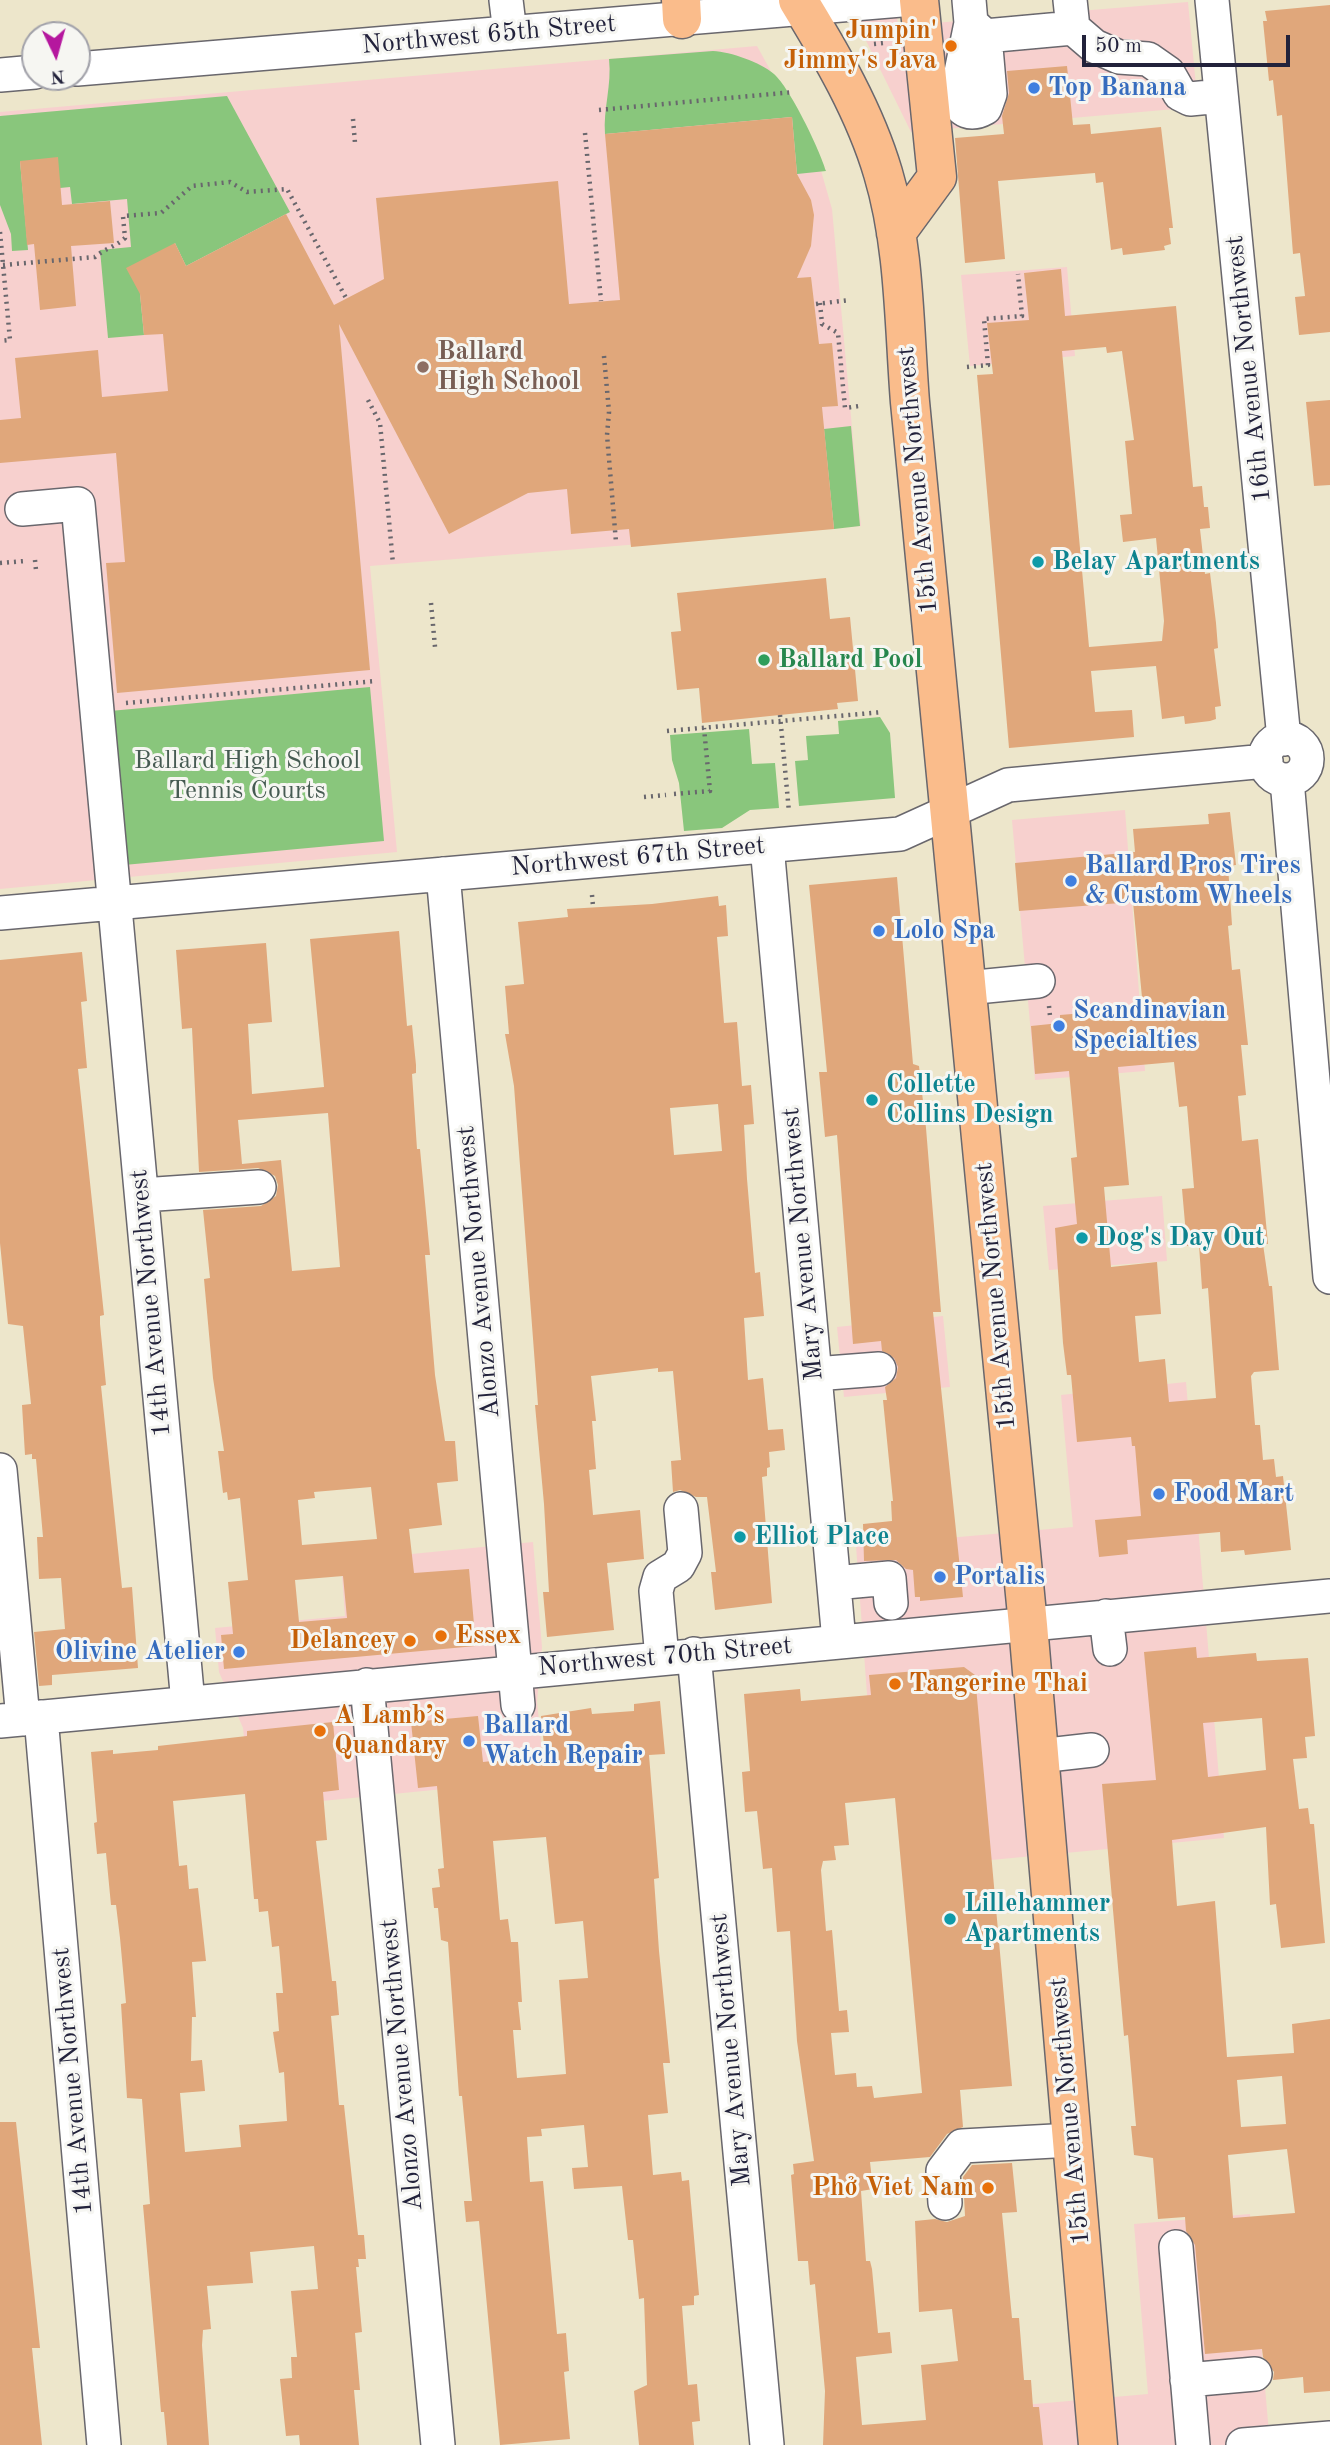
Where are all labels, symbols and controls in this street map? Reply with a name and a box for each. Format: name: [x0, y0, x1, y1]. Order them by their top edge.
street label: Northwest 65th Street: [361, 8, 617, 62]
place label: Jumpin' Jimmy's Java: [783, 15, 937, 76]
north arrow: [21, 21, 91, 91]
scale bar: [1085, 21, 1293, 65]
text: 50 m: [1095, 36, 1142, 57]
marker: Jumpin' Jimmy's Java: [943, 38, 959, 54]
text: N: [50, 65, 66, 86]
place label: Top Banana: [1048, 72, 1186, 104]
marker: Top Banana: [1026, 80, 1042, 96]
street label: 16th Avenue Northwest: [1219, 234, 1279, 504]
place label: Ballard High School: [437, 336, 579, 398]
street label: 15th Avenue Northwest: [891, 345, 945, 615]
marker: Ballard High School: [415, 359, 431, 375]
place label: Belay Apartments: [1052, 546, 1260, 578]
marker: Belay Apartments: [1030, 554, 1046, 570]
place label: Ballard Pool: [778, 644, 923, 676]
marker: Ballard Pool: [756, 652, 772, 668]
park label: Ballard High School Tennis Courts: [134, 745, 360, 806]
street label: Northwest 67th Street: [510, 830, 766, 884]
place label: Ballard Pros Tires & Custom Wheels: [1085, 850, 1301, 912]
marker: Ballard Pros Tires & Custom Wheels: [1063, 873, 1079, 889]
place label: Lolo Spa: [893, 915, 995, 947]
marker: Lolo Spa: [871, 923, 887, 939]
place label: Scandinavian Specialties: [1073, 995, 1226, 1056]
marker: Scandinavian Specialties: [1051, 1018, 1067, 1034]
place label: Collette Collins Design: [886, 1069, 1053, 1130]
marker: Collette Collins Design: [864, 1092, 880, 1108]
street label: Mary Avenue Northwest: [776, 1106, 830, 1382]
street label: Alonzo Avenue Northwest: [451, 1125, 507, 1419]
street label: 15th Avenue Northwest: [969, 1161, 1023, 1431]
street label: 14th Avenue Northwest: [124, 1168, 178, 1438]
place label: Dog's Day Out: [1096, 1222, 1265, 1254]
marker: Dog's Day Out: [1074, 1230, 1090, 1246]
place label: Food Mart: [1173, 1478, 1294, 1510]
marker: Food Mart: [1151, 1486, 1167, 1502]
place label: Elliot Place: [754, 1521, 889, 1553]
marker: Elliot Place: [732, 1529, 748, 1545]
place label: Portalis: [954, 1561, 1045, 1593]
marker: Portalis: [932, 1569, 948, 1585]
place label: Essex: [455, 1620, 521, 1652]
place label: Delancey: [290, 1625, 396, 1657]
marker: Essex: [433, 1628, 449, 1644]
street label: Northwest 70th Street: [537, 1630, 793, 1684]
marker: Delancey: [402, 1633, 418, 1649]
place label: Olivine Atelier: [55, 1636, 225, 1668]
marker: Olivine Atelier: [231, 1644, 247, 1660]
place label: Tangerine Thai: [909, 1668, 1088, 1700]
marker: Tangerine Thai: [887, 1676, 903, 1692]
place label: A Lamb’s Quandary: [334, 1700, 447, 1762]
place label: Ballard Watch Repair: [483, 1710, 643, 1772]
marker: A Lamb’s Quandary: [312, 1723, 328, 1739]
marker: Ballard Watch Repair: [461, 1733, 477, 1749]
place label: Lillehammer Apartments: [964, 1888, 1110, 1950]
marker: Lillehammer Apartments: [942, 1911, 958, 1927]
street label: Mary Avenue Northwest: [704, 1912, 758, 2188]
street label: Alonzo Avenue Northwest: [374, 1918, 430, 2212]
street label: 14th Avenue Northwest: [46, 1946, 100, 2216]
street label: 15th Avenue Northwest: [1043, 1976, 1097, 2246]
place label: Phở Viet Nam: [812, 2172, 974, 2204]
marker: Phở Viet Nam: [980, 2180, 996, 2196]

